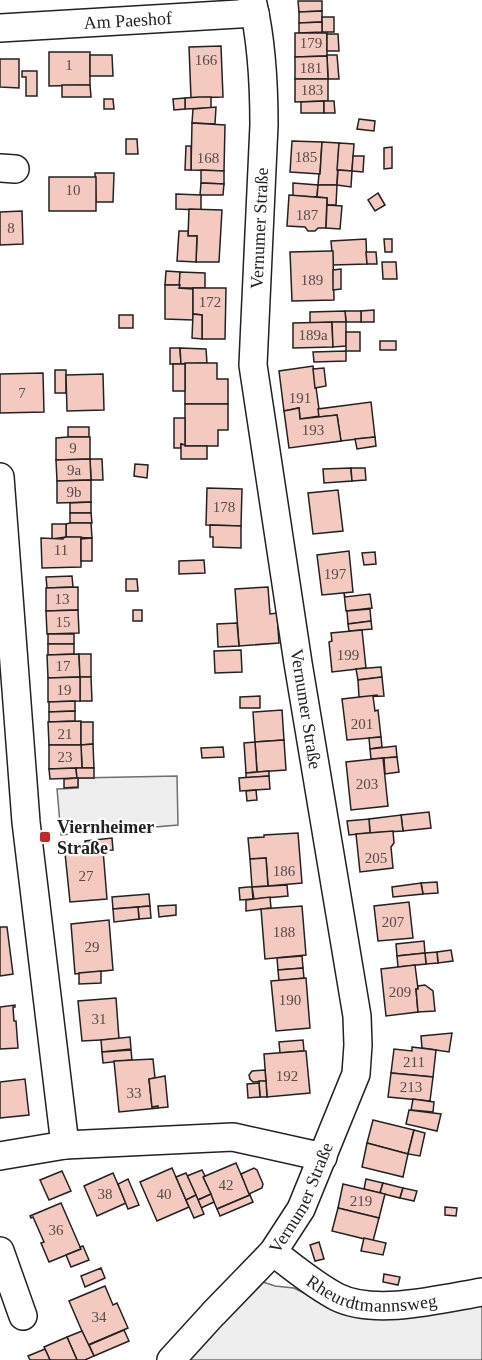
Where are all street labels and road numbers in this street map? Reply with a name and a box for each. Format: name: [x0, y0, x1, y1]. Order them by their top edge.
street label: Am Paeshof: [83, 8, 173, 33]
street label: Vernumer Straße: [246, 167, 272, 289]
street label: Vernumer Straße: [287, 647, 325, 771]
street label: Vernumer Straße: [265, 1140, 337, 1257]
street label: Rheurdtmannsweg: [303, 1271, 438, 1316]

